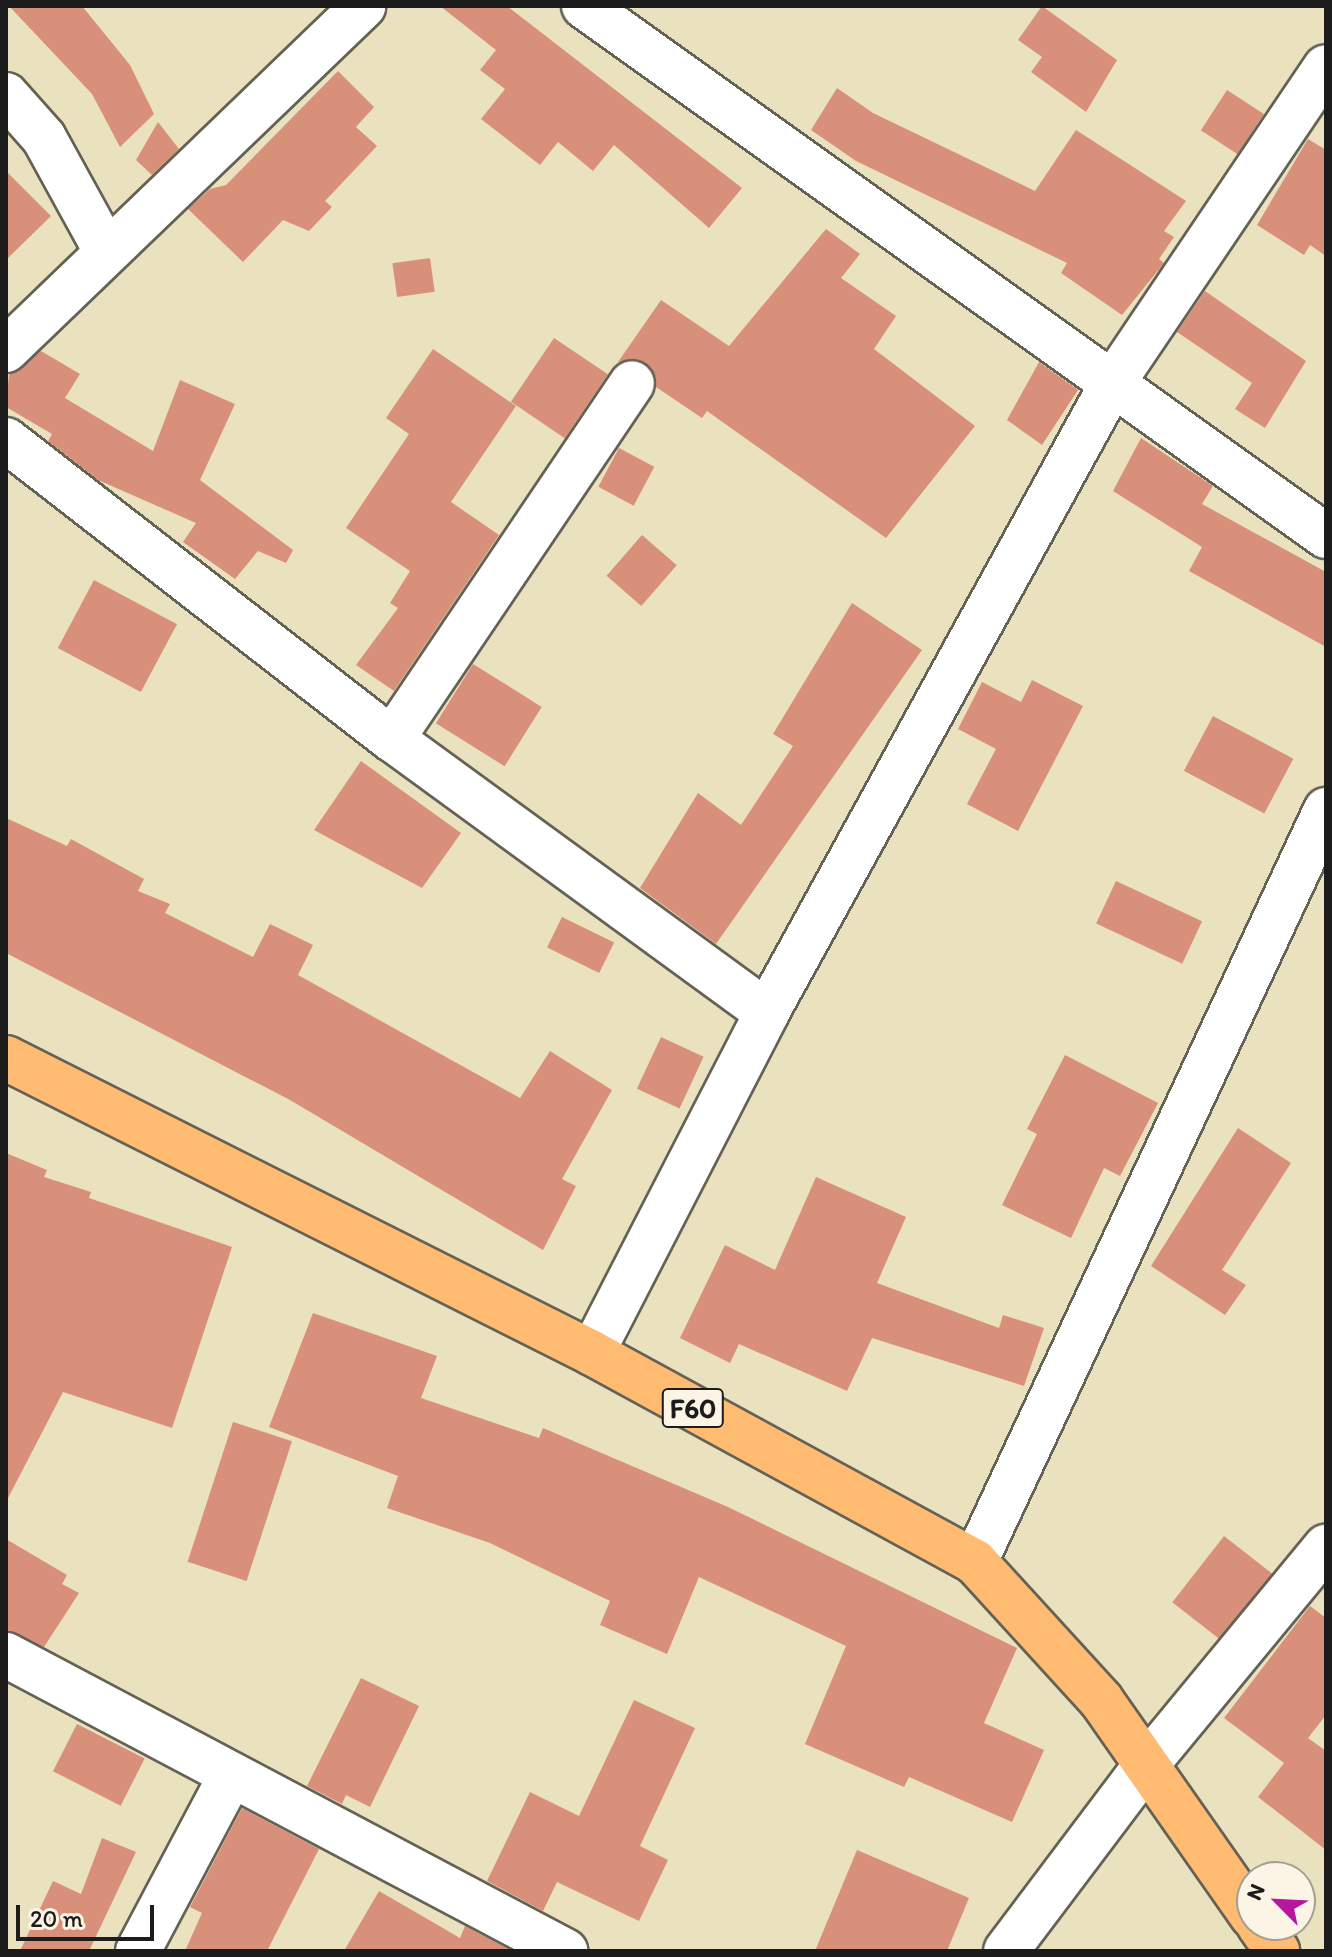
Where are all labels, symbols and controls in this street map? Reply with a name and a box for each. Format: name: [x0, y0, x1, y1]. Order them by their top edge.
road number: F60: [661, 1384, 725, 1432]
north arrow: [1236, 1861, 1316, 1941]
text: N: [1240, 1880, 1271, 1904]
scale bar: [20, 1889, 158, 1939]
text: 20 m: [30, 1904, 83, 1933]

